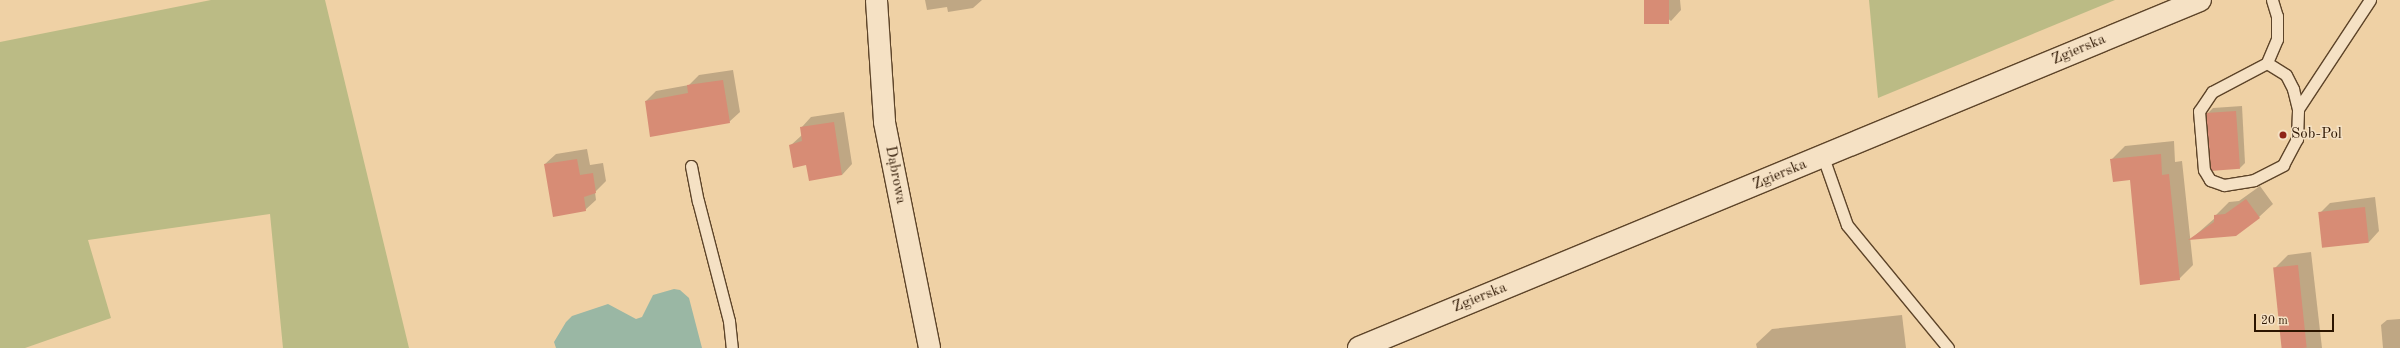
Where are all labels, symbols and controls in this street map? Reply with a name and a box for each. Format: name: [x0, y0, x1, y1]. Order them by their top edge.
street label: Zgierska: [2049, 31, 2109, 69]
place label: Sob-Pol: [2291, 126, 2342, 144]
marker: Sob-Pol: [2278, 130, 2288, 140]
street label: Dąbrowa: [881, 144, 909, 206]
street label: Zgierska: [1750, 156, 1810, 194]
street label: Zgierska: [1450, 279, 1510, 317]
scale bar: [2256, 306, 2336, 332]
text: 20 m: [2261, 315, 2288, 327]

